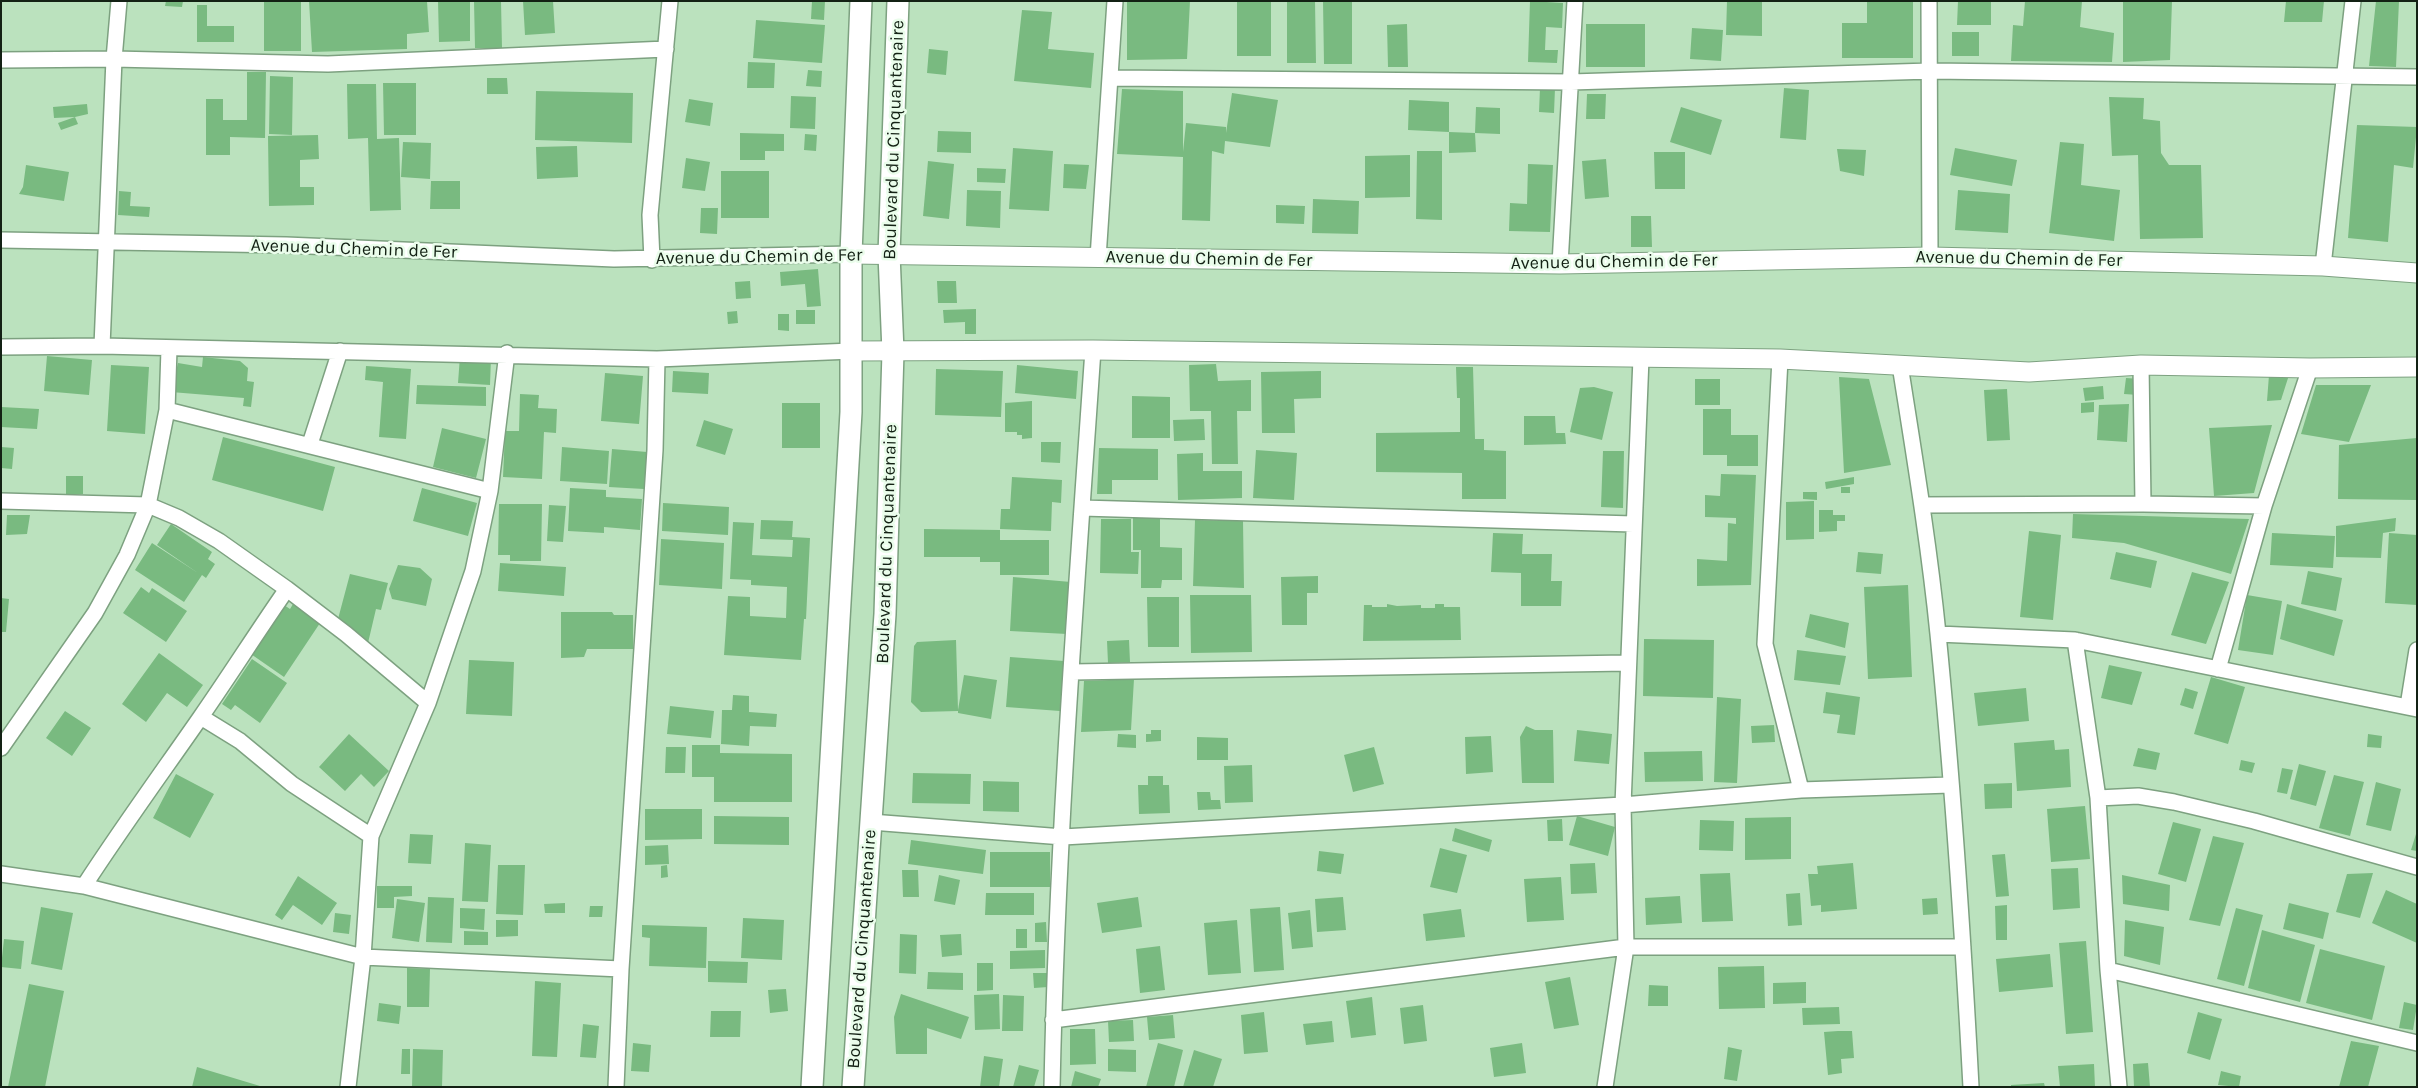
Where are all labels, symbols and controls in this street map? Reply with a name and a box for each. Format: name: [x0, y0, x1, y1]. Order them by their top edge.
street label: Boulevard du Cinquantenaire: [879, 20, 909, 260]
street label: Avenue du Chemin de Fer: [250, 235, 458, 263]
street label: Avenue du Chemin de Fer: [655, 244, 863, 270]
street label: Avenue du Chemin de Fer: [1105, 246, 1313, 272]
street label: Avenue du Chemin de Fer: [1915, 246, 2123, 272]
street label: Avenue du Chemin de Fer: [1510, 249, 1718, 275]
street label: Boulevard du Cinquantenaire: [872, 424, 902, 664]
street label: Boulevard du Cinquantenaire: [843, 829, 881, 1069]

